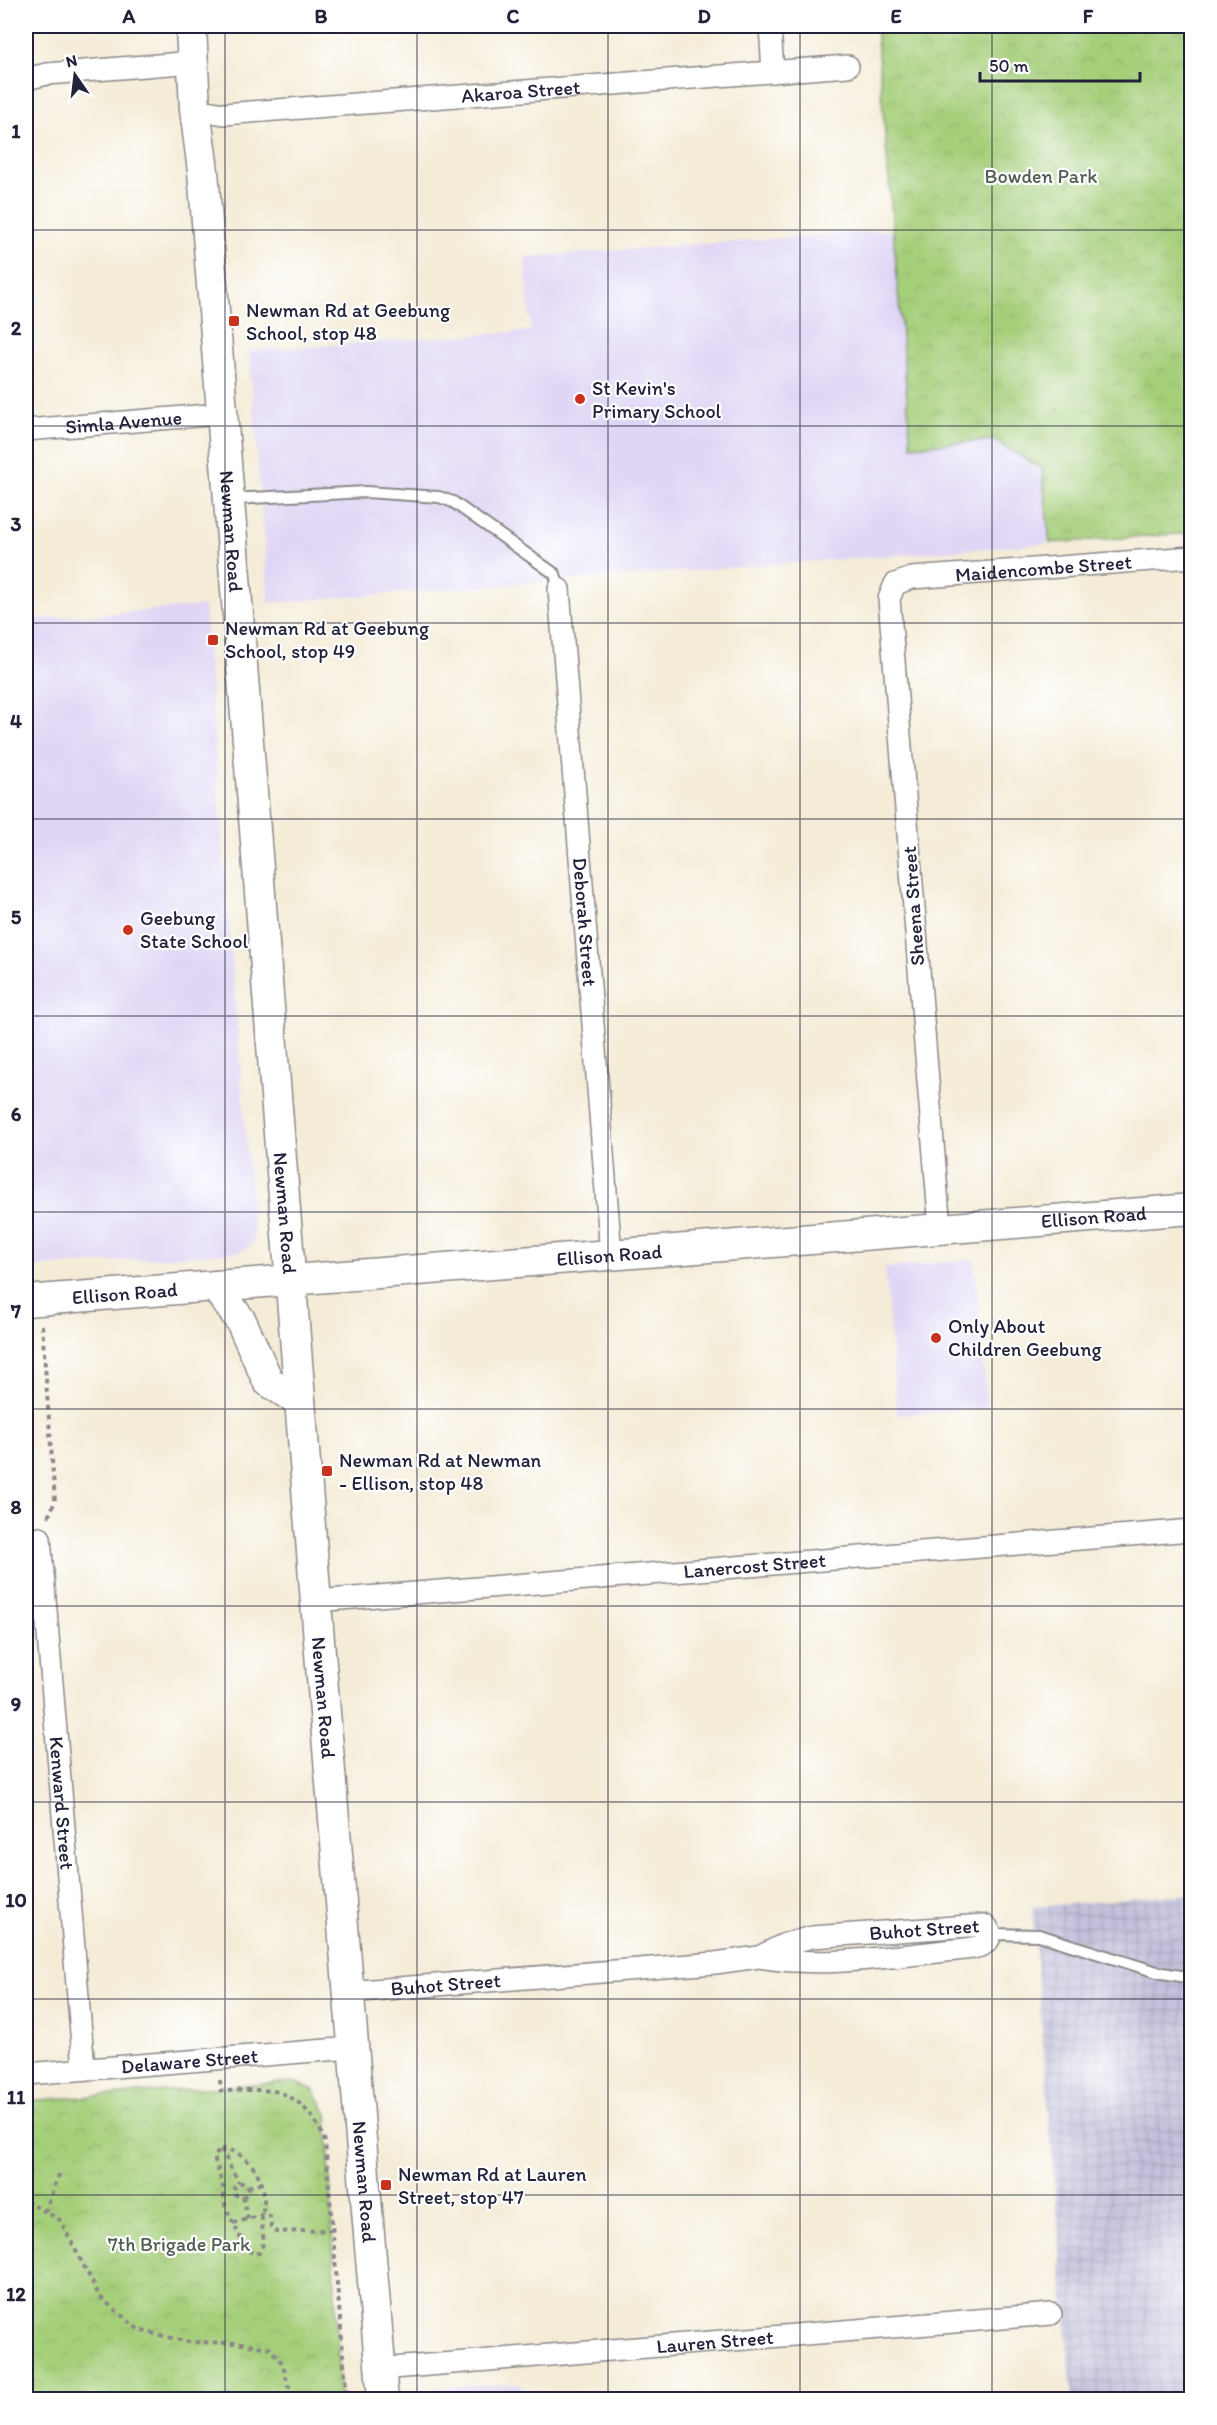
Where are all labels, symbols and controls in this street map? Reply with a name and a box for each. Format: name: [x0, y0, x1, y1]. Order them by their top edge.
text: A: [122, 4, 136, 28]
text: B: [315, 4, 328, 28]
text: C: [507, 4, 520, 28]
text: D: [697, 4, 711, 28]
text: E: [890, 4, 902, 28]
text: F: [1083, 4, 1094, 28]
north arrow: [45, 45, 105, 105]
scale bar: [980, 45, 1140, 83]
text: N: [64, 50, 79, 71]
text: 50 m: [989, 55, 1029, 77]
street label: Akaroa Street: [460, 75, 582, 108]
text: 1: [11, 119, 21, 143]
park label: Bowden Park: [985, 164, 1097, 188]
place label: Newman Rd at Geebung School, stop 48: [246, 298, 451, 345]
marker: Newman Rd at Geebung School, stop 48: [227, 314, 241, 328]
text: 2: [11, 316, 22, 340]
place label: St Kevin's Primary School: [592, 376, 722, 423]
marker: St Kevin's Primary School: [573, 392, 587, 406]
street label: Simla Avenue: [64, 405, 183, 439]
street label: Newman Road: [215, 469, 248, 593]
text: 3: [11, 512, 22, 536]
street label: Maidencombe Street: [954, 550, 1133, 587]
place label: Newman Rd at Geebung School, stop 49: [225, 616, 430, 663]
marker: Newman Rd at Geebung School, stop 49: [206, 633, 220, 647]
text: 4: [10, 709, 22, 733]
street label: Sheena Street: [897, 845, 929, 967]
street label: Deborah Street: [568, 857, 602, 987]
text: 5: [11, 905, 22, 929]
place label: Geebung State School: [140, 906, 248, 953]
marker: Geebung State School: [121, 923, 135, 937]
text: 6: [11, 1102, 22, 1126]
street label: Newman Road: [269, 1151, 302, 1275]
street label: Ellison Road: [1040, 1201, 1148, 1233]
street label: Ellison Road: [555, 1239, 663, 1271]
street label: Ellison Road: [71, 1277, 179, 1309]
text: 7: [10, 1299, 21, 1323]
place label: Only About Children Geebung: [948, 1314, 1103, 1361]
marker: Only About Children Geebung: [929, 1331, 943, 1345]
place label: Newman Rd at Newman - Ellison, stop 48: [339, 1448, 542, 1495]
marker: Newman Rd at Newman - Ellison, stop 48: [320, 1464, 334, 1478]
text: 8: [11, 1495, 22, 1519]
street label: Lanercost Street: [683, 1548, 827, 1583]
street label: Newman Road: [307, 1636, 341, 1760]
text: 9: [11, 1692, 21, 1716]
street label: Kenward Street: [44, 1735, 79, 1871]
text: 10: [5, 1888, 27, 1912]
street label: Buhot Street: [868, 1913, 981, 1945]
street label: Buhot Street: [390, 1968, 502, 2001]
street label: Delaware Street: [120, 2044, 259, 2078]
text: 11: [7, 2085, 26, 2109]
street label: Newman Road: [348, 2120, 382, 2244]
place label: Newman Rd at Lauren Street, stop 47: [398, 2162, 587, 2209]
marker: Newman Rd at Lauren Street, stop 47: [379, 2178, 393, 2192]
park label: 7th Brigade Park: [108, 2232, 251, 2256]
text: 12: [6, 2282, 26, 2306]
street label: Lauren Street: [655, 2325, 775, 2358]

